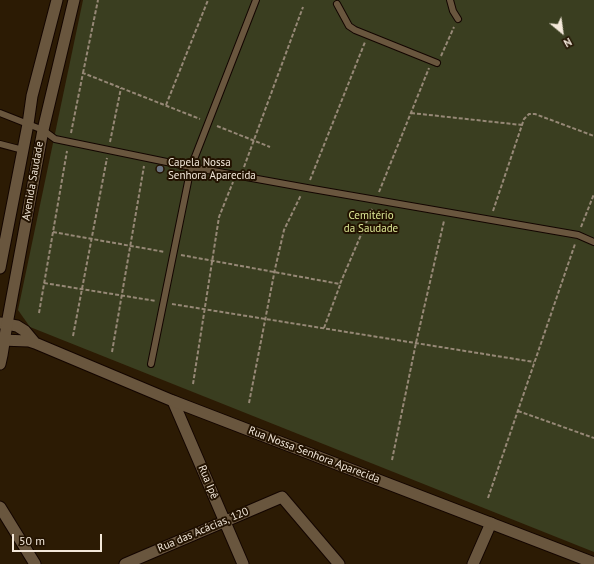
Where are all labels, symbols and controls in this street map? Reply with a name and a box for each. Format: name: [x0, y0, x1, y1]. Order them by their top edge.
north arrow: [542, 12, 582, 52]
text: N: [561, 35, 574, 50]
street label: Avenida Saudade: [20, 140, 46, 222]
place label: Capela Nossa Senhora Aparecida: [168, 156, 256, 182]
marker: Capela Nossa Senhora Aparecida: [155, 164, 165, 174]
park label: Cemitério da Saudade: [344, 209, 398, 235]
street label: Rua Nossa Senhora Aparecida: [247, 424, 381, 486]
street label: Rua Ipê: [195, 463, 221, 501]
street label: Rua das Acácias, 120: [155, 505, 251, 555]
scale bar: [14, 526, 104, 552]
text: 50 m: [19, 533, 45, 548]

